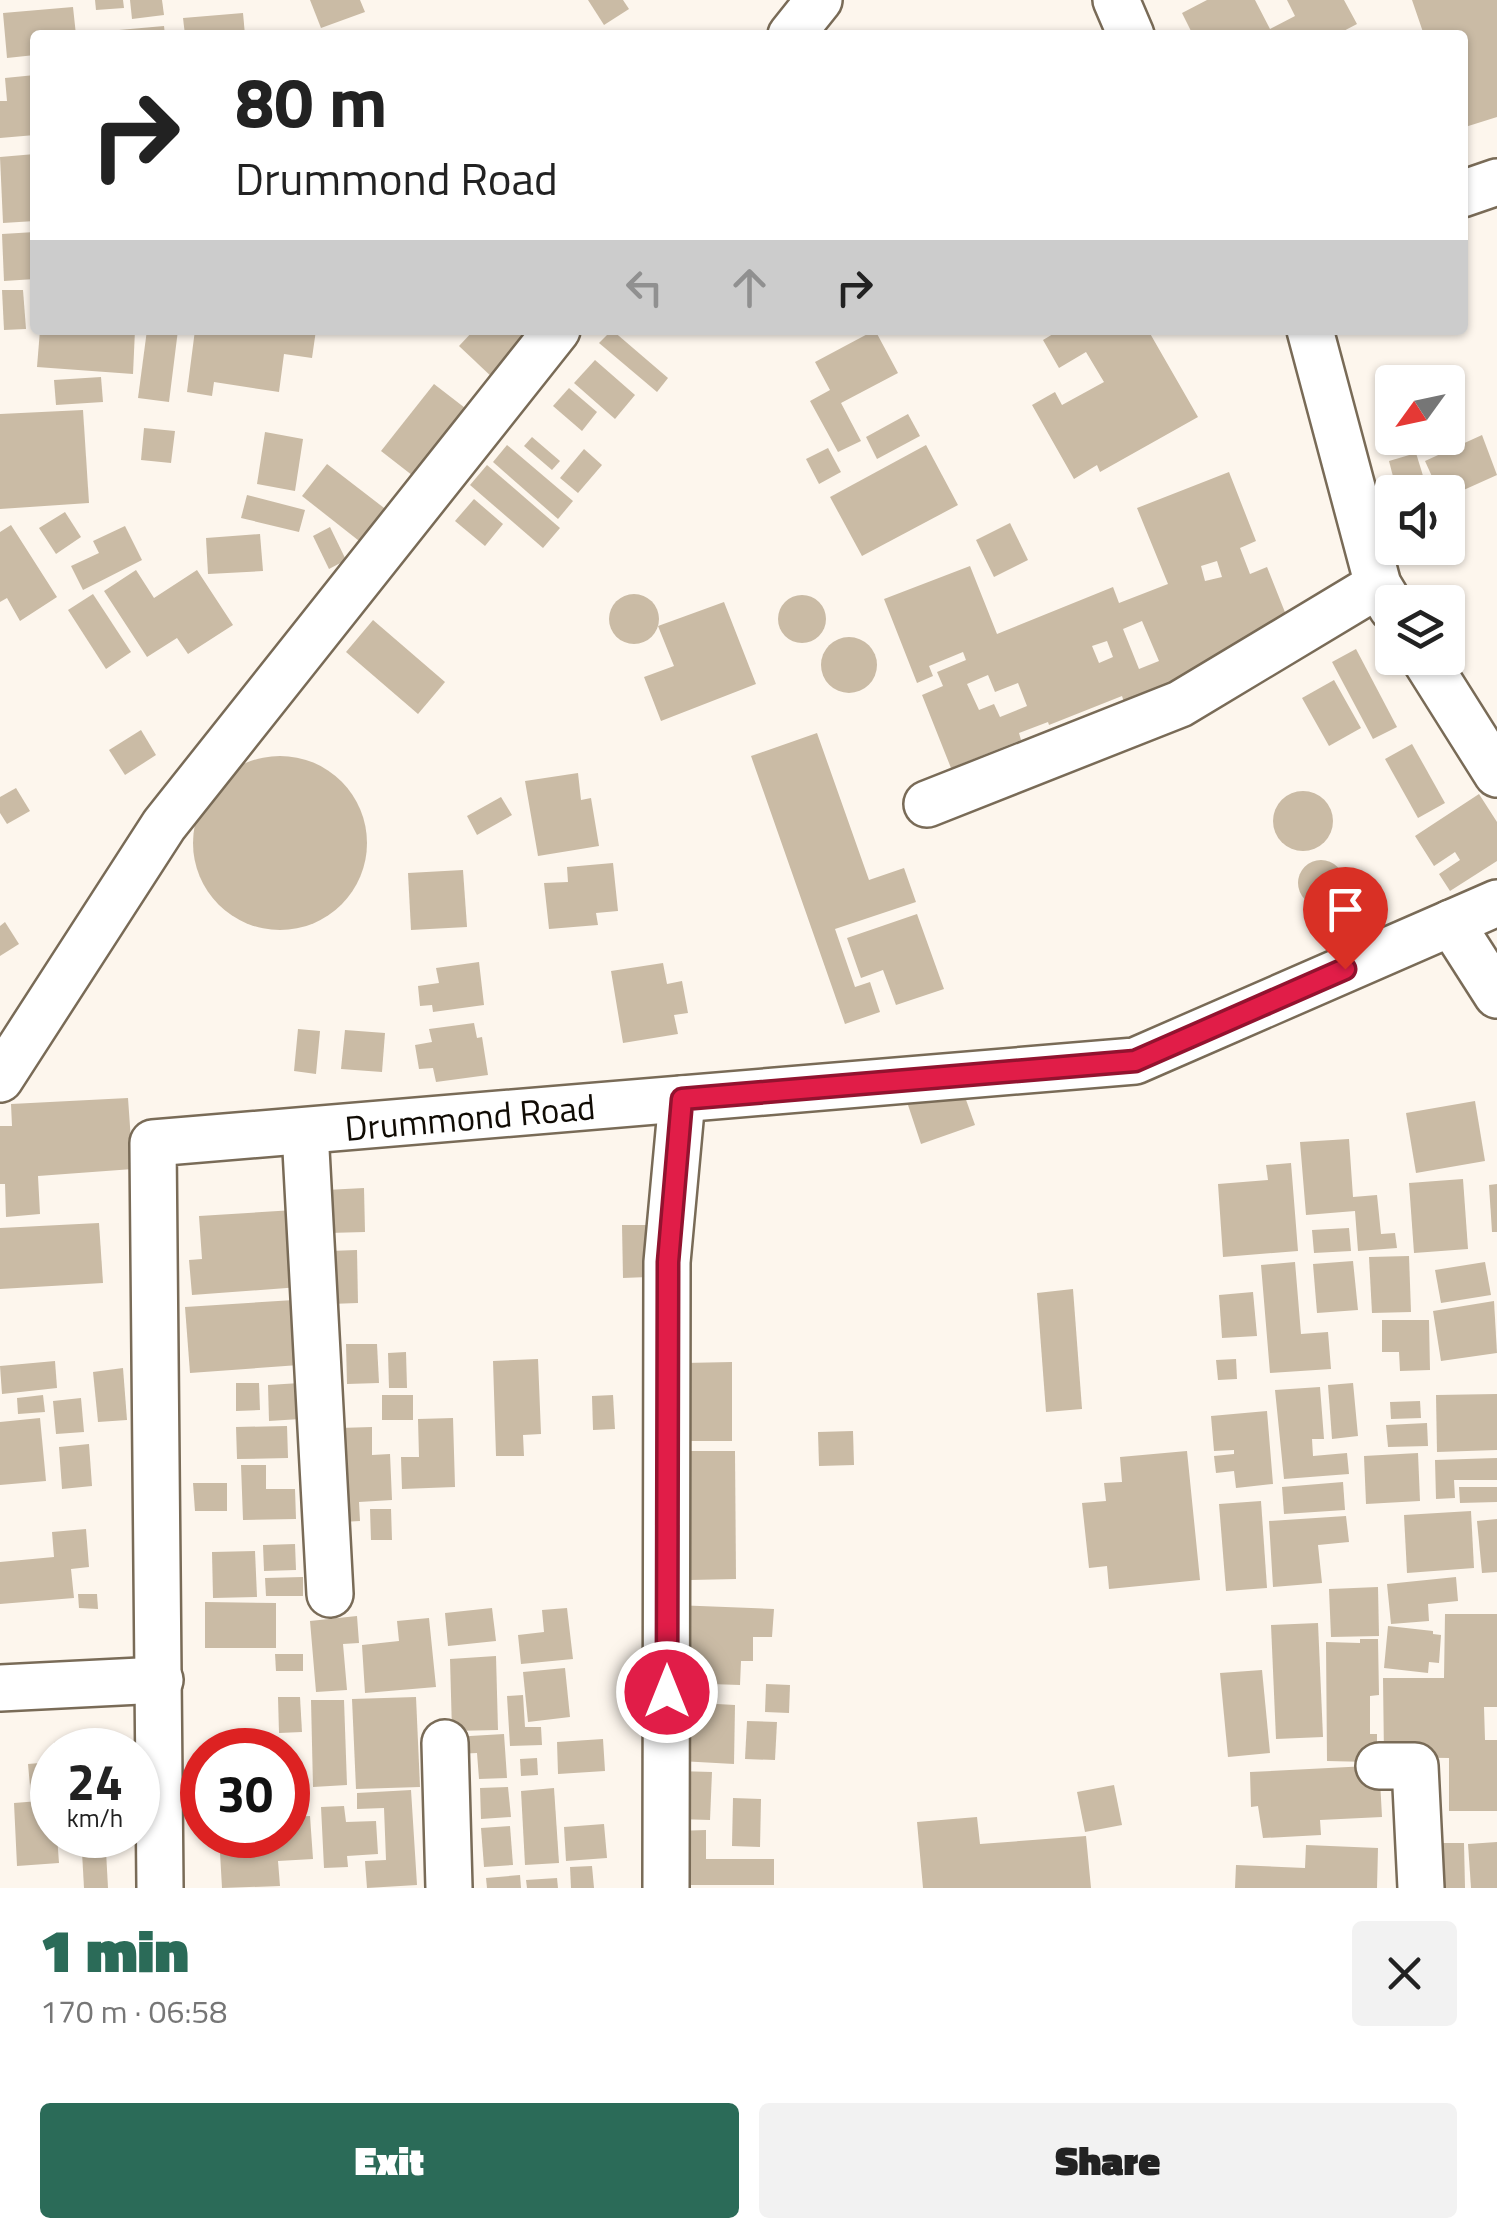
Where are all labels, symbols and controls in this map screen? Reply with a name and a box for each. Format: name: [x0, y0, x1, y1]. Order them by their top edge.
text: 80 m: [235, 48, 388, 154]
icon: right: [70, 70, 200, 200]
text: Drummond Road: [235, 144, 558, 212]
icon: left: [617, 260, 672, 315]
icon: ahead: [722, 260, 777, 315]
icon: right: [827, 260, 882, 315]
north arrow: [1375, 365, 1465, 455]
map controls: [1375, 365, 1465, 675]
button: sound: [1375, 475, 1465, 565]
button: layers: [1375, 585, 1465, 675]
pin: [1303, 867, 1388, 970]
icon: arrive: [1318, 882, 1373, 937]
street label: Drummond Road: [343, 1079, 597, 1155]
position arrow: [615, 1640, 719, 1744]
speed limit sign: 30: [180, 1728, 310, 1858]
text: 24: [67, 1743, 123, 1819]
text: km/h: [67, 1799, 123, 1837]
text: 1 min: [40, 1904, 189, 1995]
button: close: [1352, 1921, 1457, 2026]
text: 170 m · 06:58: [40, 1987, 227, 2035]
button: Exit: [40, 2103, 739, 2218]
button: Share: [759, 2103, 1457, 2218]

